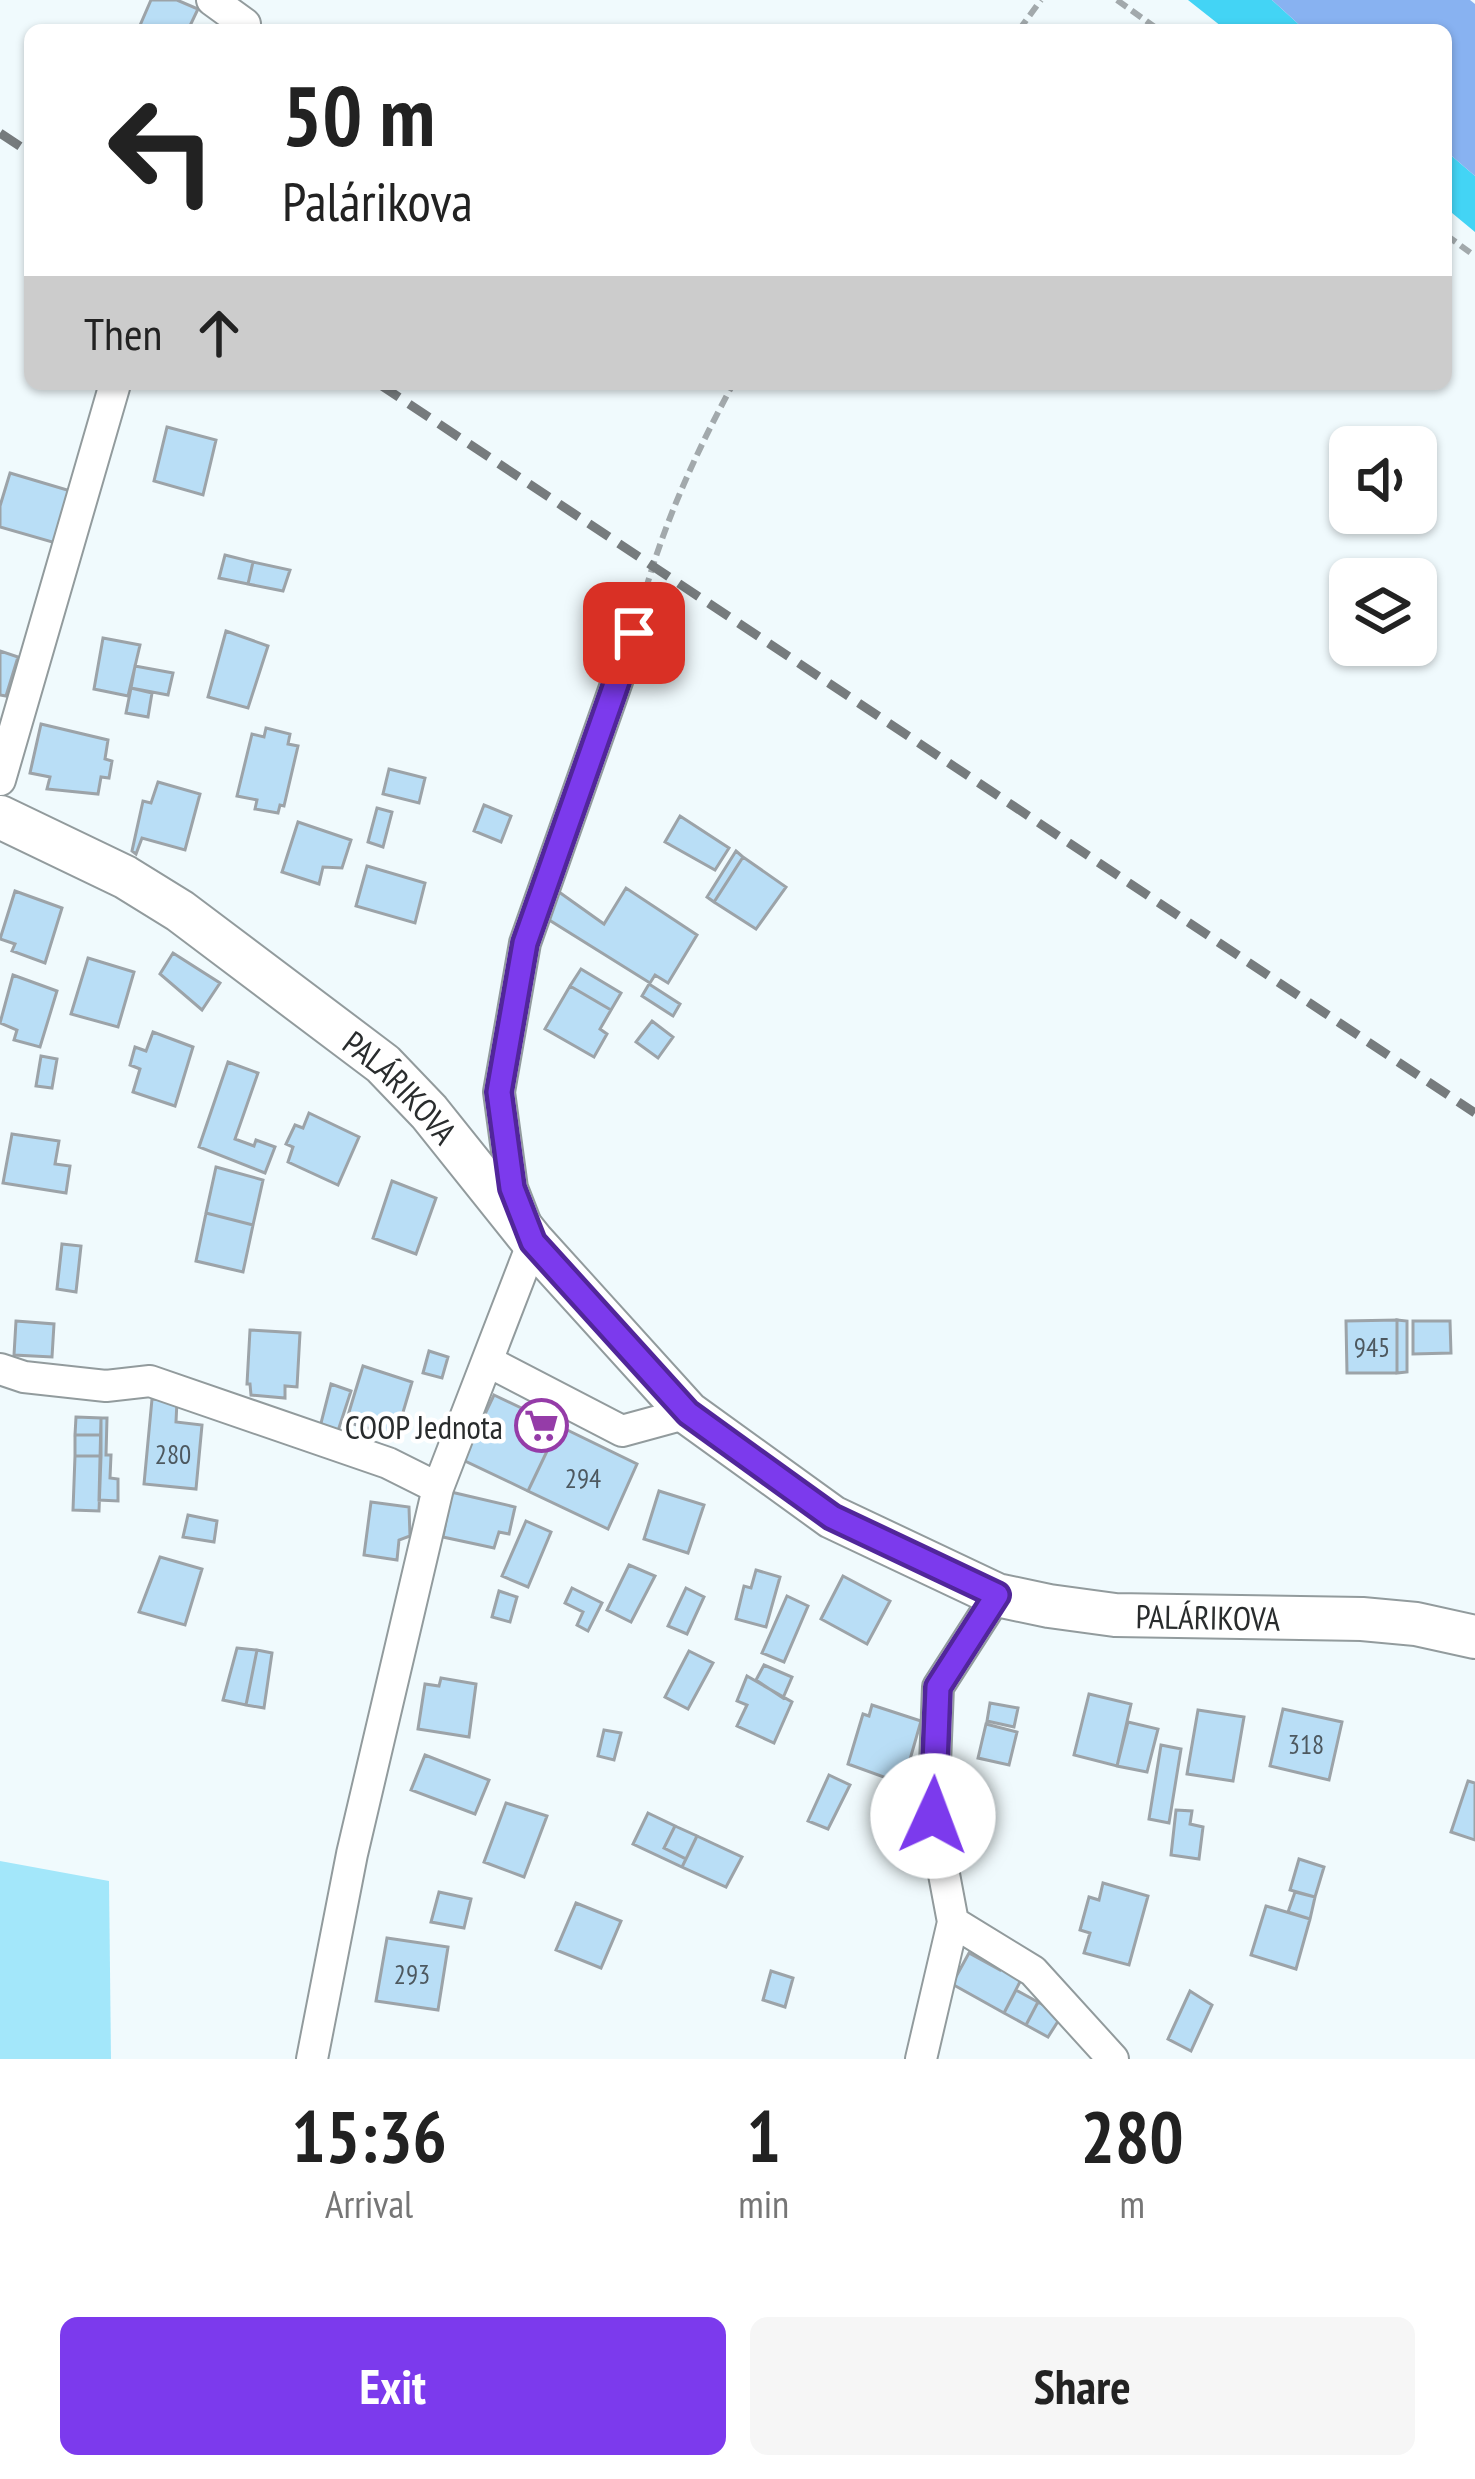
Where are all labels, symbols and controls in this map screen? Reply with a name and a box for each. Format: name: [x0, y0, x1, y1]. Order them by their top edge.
text: 50 m: [282, 60, 435, 169]
icon: left: [84, 72, 240, 228]
text: Palárikova: [282, 166, 473, 236]
icon: ahead: [186, 300, 252, 366]
text: Then: [84, 304, 162, 362]
map controls: [1329, 426, 1437, 666]
button: sound: [1329, 426, 1437, 534]
button: layers: [1329, 558, 1437, 666]
pin: [583, 582, 685, 684]
icon: arrive: [601, 600, 667, 666]
street label: PALÁRIKOVA: [335, 1021, 467, 1152]
house number: 945: [1354, 1330, 1390, 1364]
supermarket icon: COOP Jednota: [514, 1398, 570, 1454]
place label: COOP Jednota: [345, 1405, 503, 1448]
house number: 280: [155, 1437, 191, 1471]
house number: 294: [565, 1461, 601, 1495]
street label: PALÁRIKOVA: [1135, 1594, 1281, 1639]
house number: 318: [1288, 1727, 1324, 1761]
position arrow: [870, 1753, 996, 1879]
house number: 293: [394, 1957, 430, 1991]
text: 15:36: [291, 2089, 447, 2182]
text: 1: [747, 2089, 781, 2182]
text: 280: [1080, 2089, 1184, 2182]
text: Arrival: [325, 2178, 413, 2229]
text: min: [738, 2178, 789, 2229]
text: m: [1119, 2178, 1145, 2229]
button: Exit: [60, 2317, 726, 2455]
button: Share: [750, 2317, 1415, 2455]

